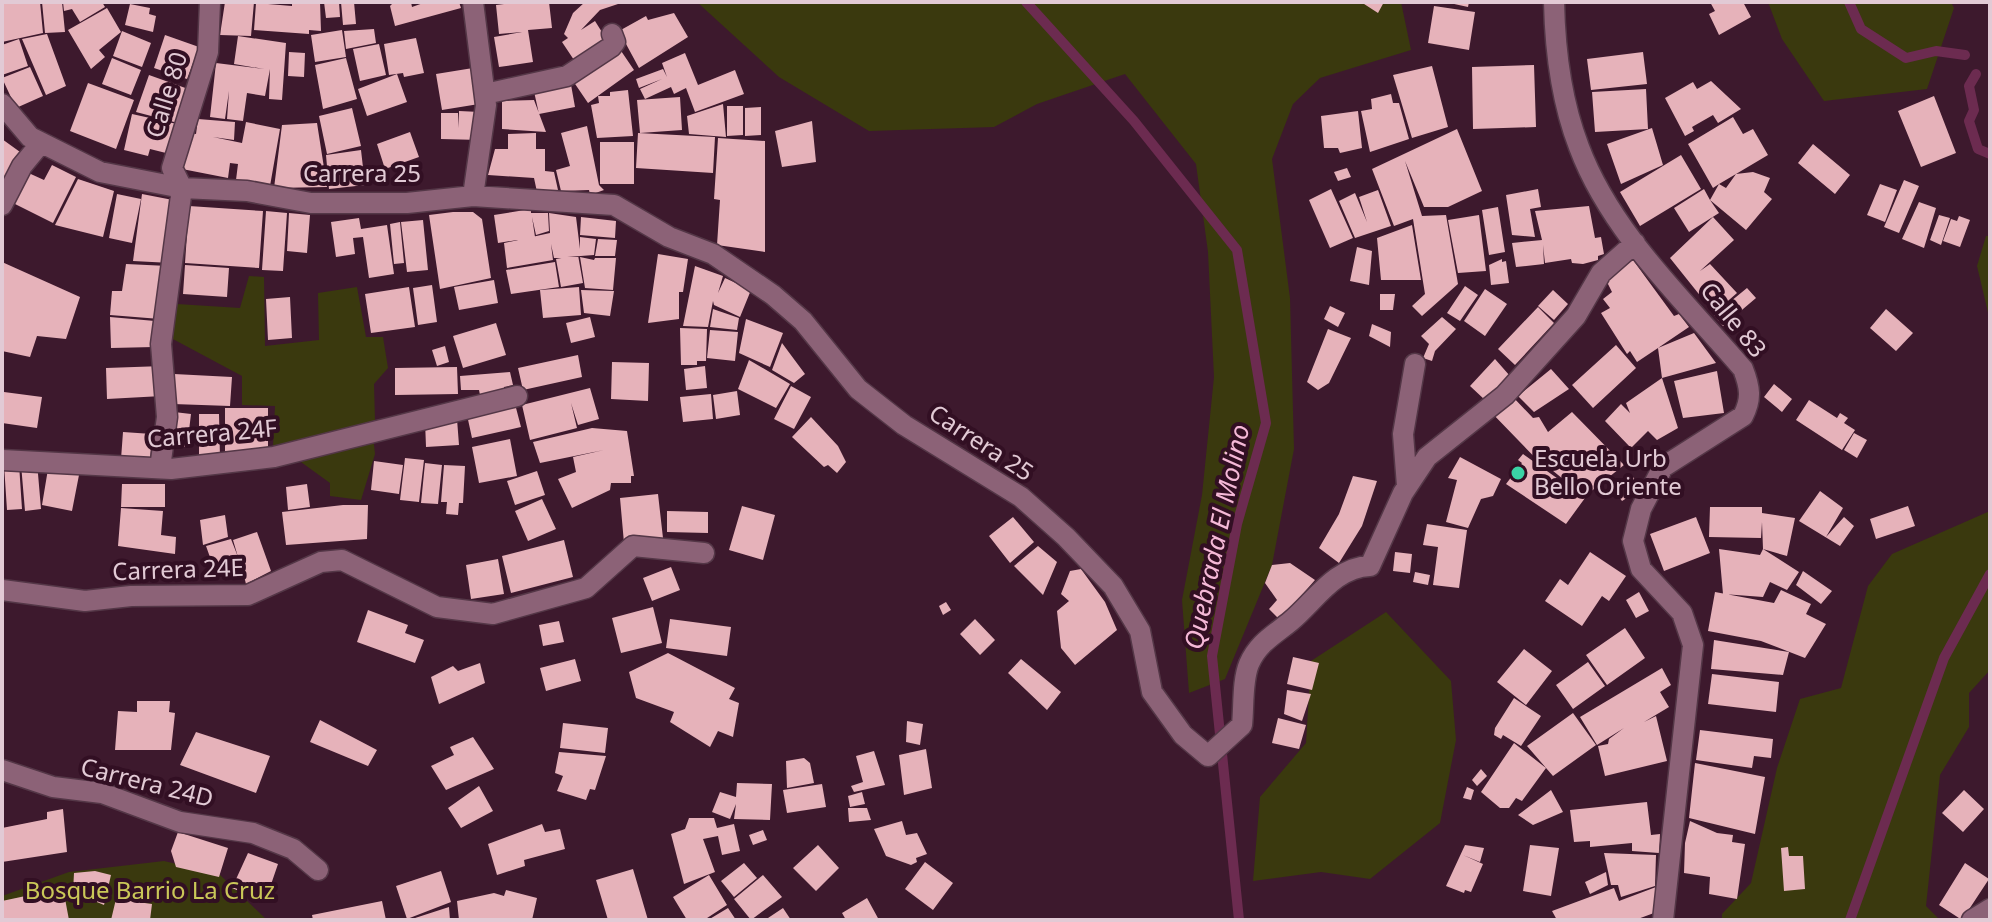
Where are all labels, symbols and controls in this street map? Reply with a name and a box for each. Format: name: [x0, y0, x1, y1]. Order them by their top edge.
street label: Calle 80: [137, 48, 194, 142]
street label: Carrera 25: [303, 156, 421, 189]
street label: Calle 83: [1694, 274, 1775, 364]
street label: Carrera 25: [923, 396, 1040, 488]
street label: Carrera 24F: [145, 410, 278, 455]
water label: Quebrada El Molino: [1175, 421, 1257, 653]
place label: Escuela Urb Bello Oriente: [1534, 441, 1682, 502]
marker: Escuela Urb Bello Oriente: [1509, 464, 1527, 482]
street label: Carrera 24E: [112, 550, 244, 587]
street label: Carrera 24D: [78, 749, 217, 814]
park label: Bosque Barrio La Cruz: [25, 873, 275, 906]

